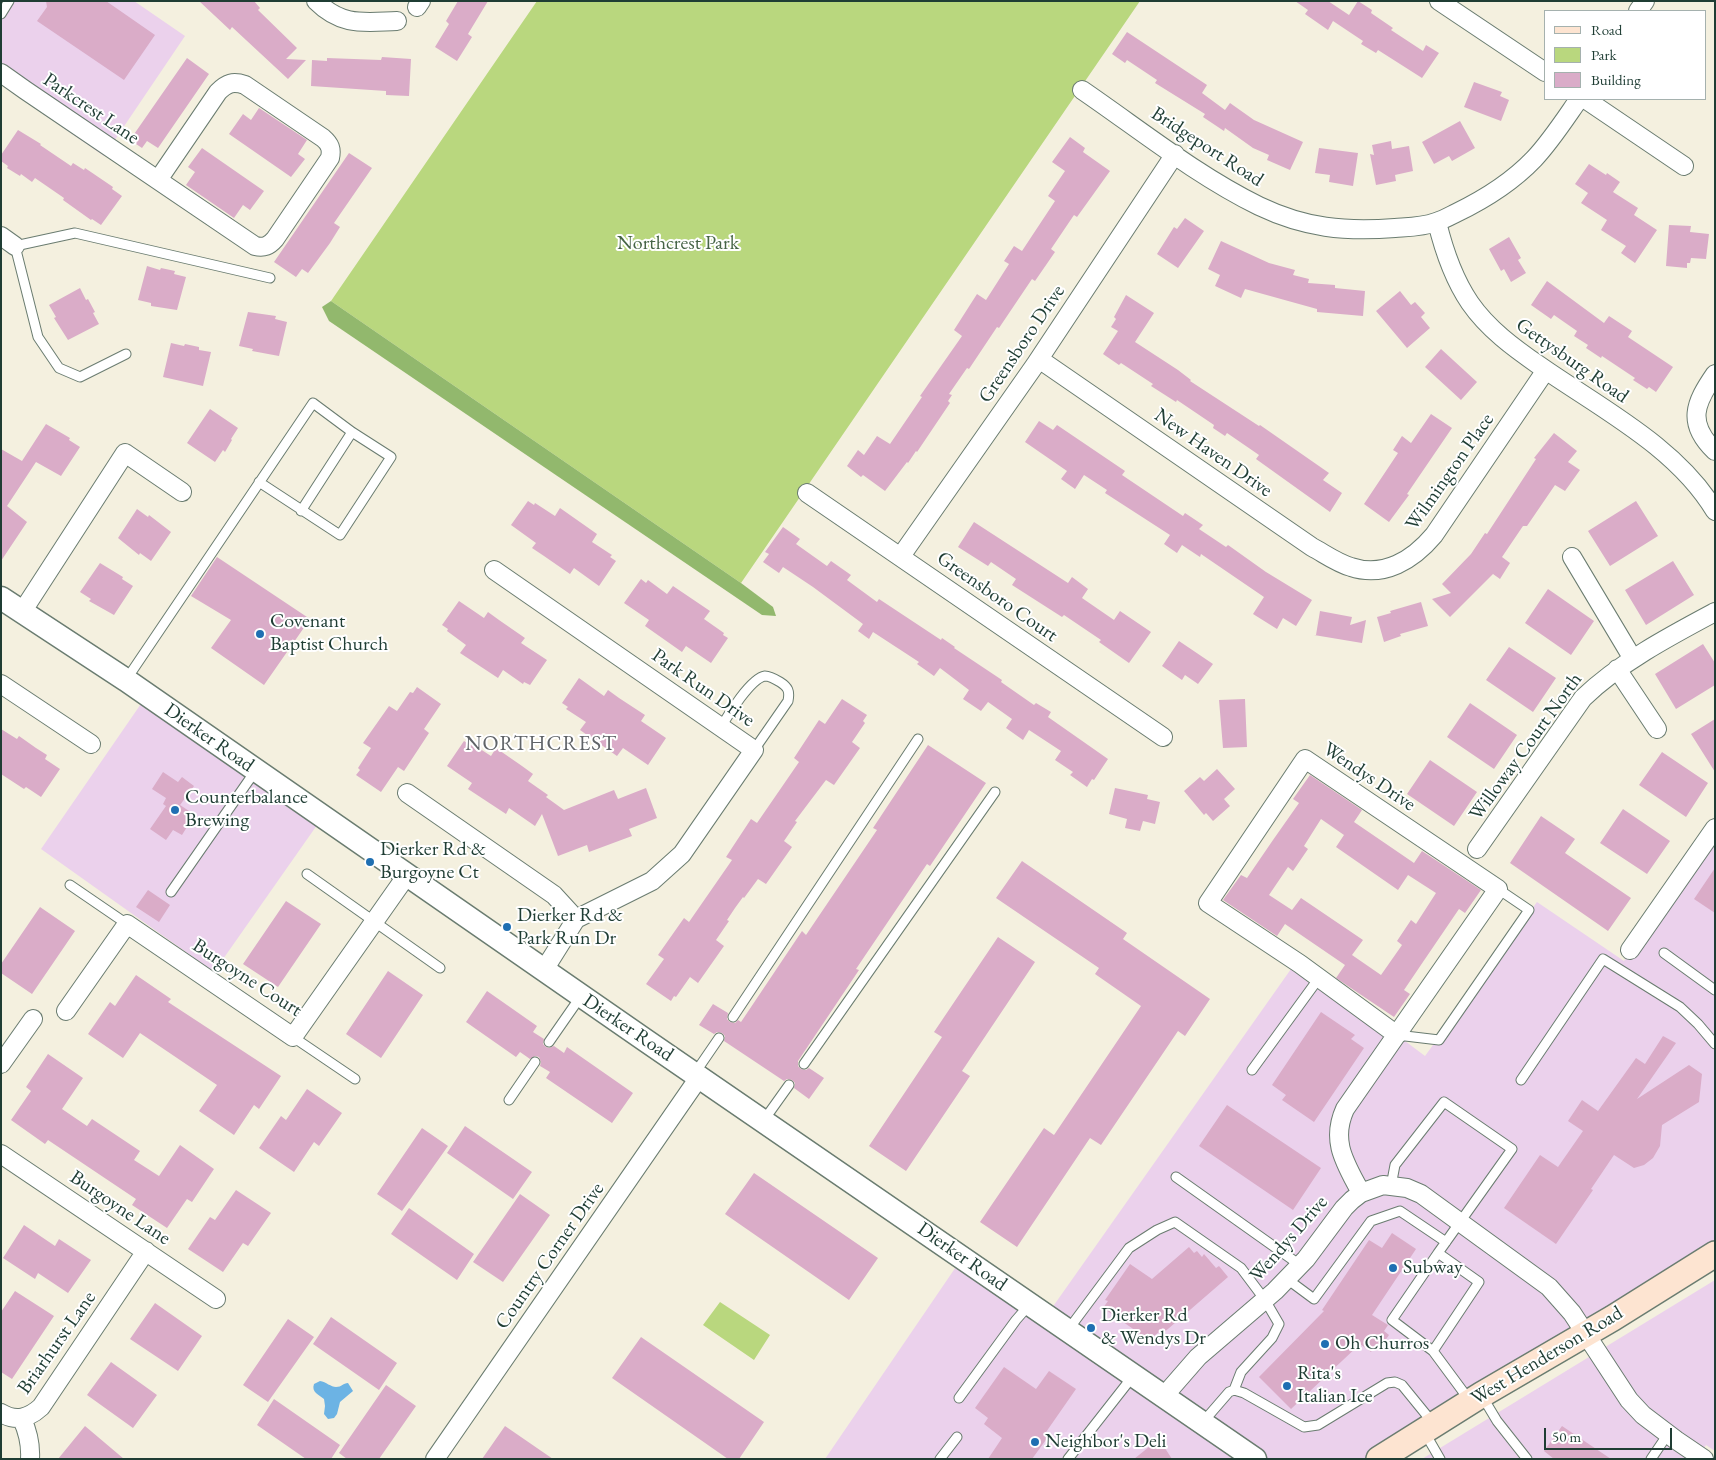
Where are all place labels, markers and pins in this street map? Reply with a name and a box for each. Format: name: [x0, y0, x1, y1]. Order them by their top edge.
place label: Covenant Baptist Church: [270, 610, 388, 657]
marker: Covenant Baptist Church: [254, 628, 266, 640]
place label: Counterbalance Brewing: [185, 786, 308, 833]
marker: Counterbalance Brewing: [169, 804, 181, 816]
place label: Dierker Rd & Burgoyne Ct: [380, 838, 486, 885]
marker: Dierker Rd & Burgoyne Ct: [364, 856, 376, 868]
place label: Dierker Rd & Park Run Dr: [517, 904, 623, 951]
marker: Dierker Rd & Park Run Dr: [501, 921, 513, 933]
place label: Subway: [1403, 1256, 1463, 1280]
marker: Subway: [1387, 1262, 1399, 1274]
place label: Dierker Rd & Wendys Dr: [1101, 1304, 1206, 1351]
marker: Dierker Rd & Wendys Dr: [1085, 1322, 1097, 1334]
place label: Oh Churros: [1335, 1332, 1429, 1356]
marker: Oh Churros: [1319, 1338, 1331, 1350]
place label: Rita's Italian Ice: [1297, 1362, 1373, 1409]
marker: Rita's Italian Ice: [1281, 1380, 1293, 1392]
place label: Neighbor's Deli: [1045, 1430, 1166, 1454]
marker: Neighbor's Deli: [1029, 1436, 1041, 1448]

